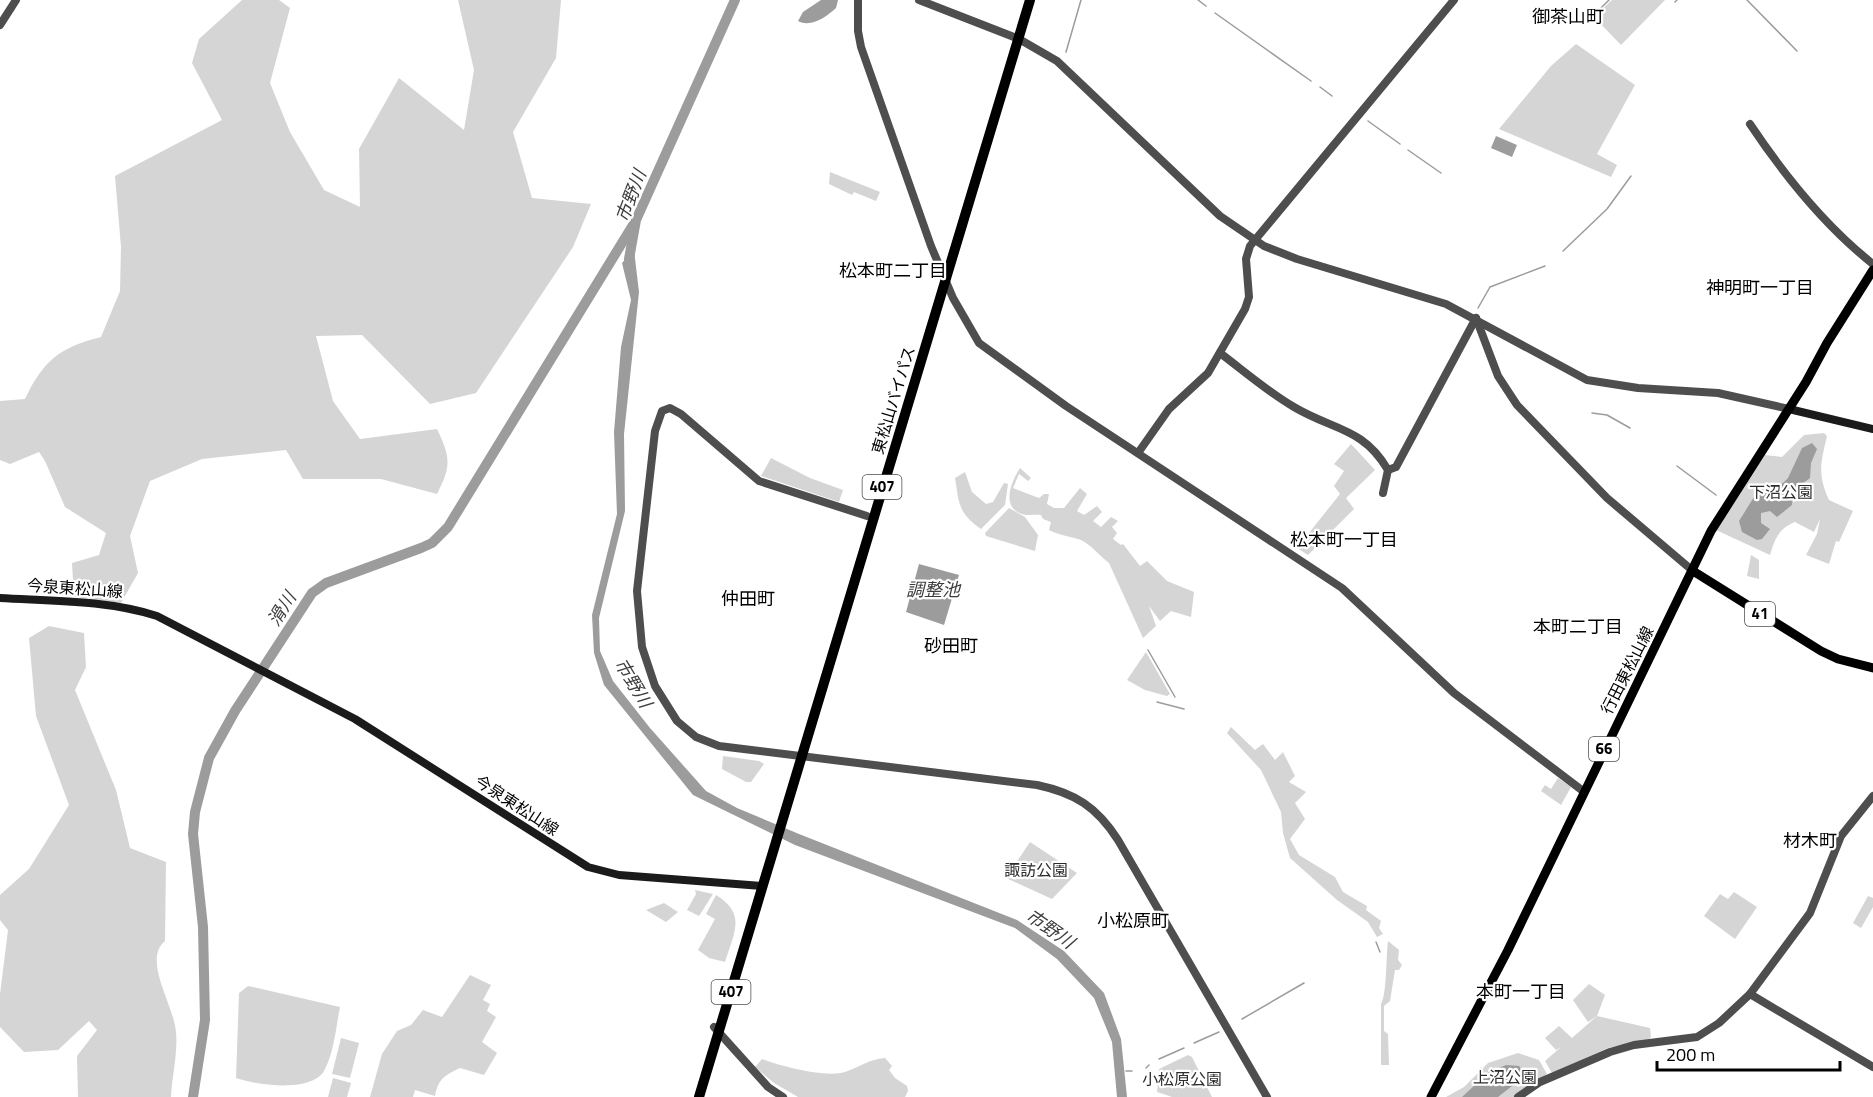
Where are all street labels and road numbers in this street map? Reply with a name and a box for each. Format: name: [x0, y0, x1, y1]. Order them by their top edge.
street label: 東松山バイパス: [865, 343, 921, 457]
road number: 407: [862, 475, 902, 499]
street label: 今泉東松山線: [26, 573, 124, 603]
road number: 41: [1745, 602, 1775, 626]
street label: 行田東松山線: [1595, 622, 1659, 718]
road number: 66: [1589, 737, 1619, 761]
street label: 今泉東松山線: [470, 769, 564, 841]
road number: 407: [712, 980, 750, 1004]

